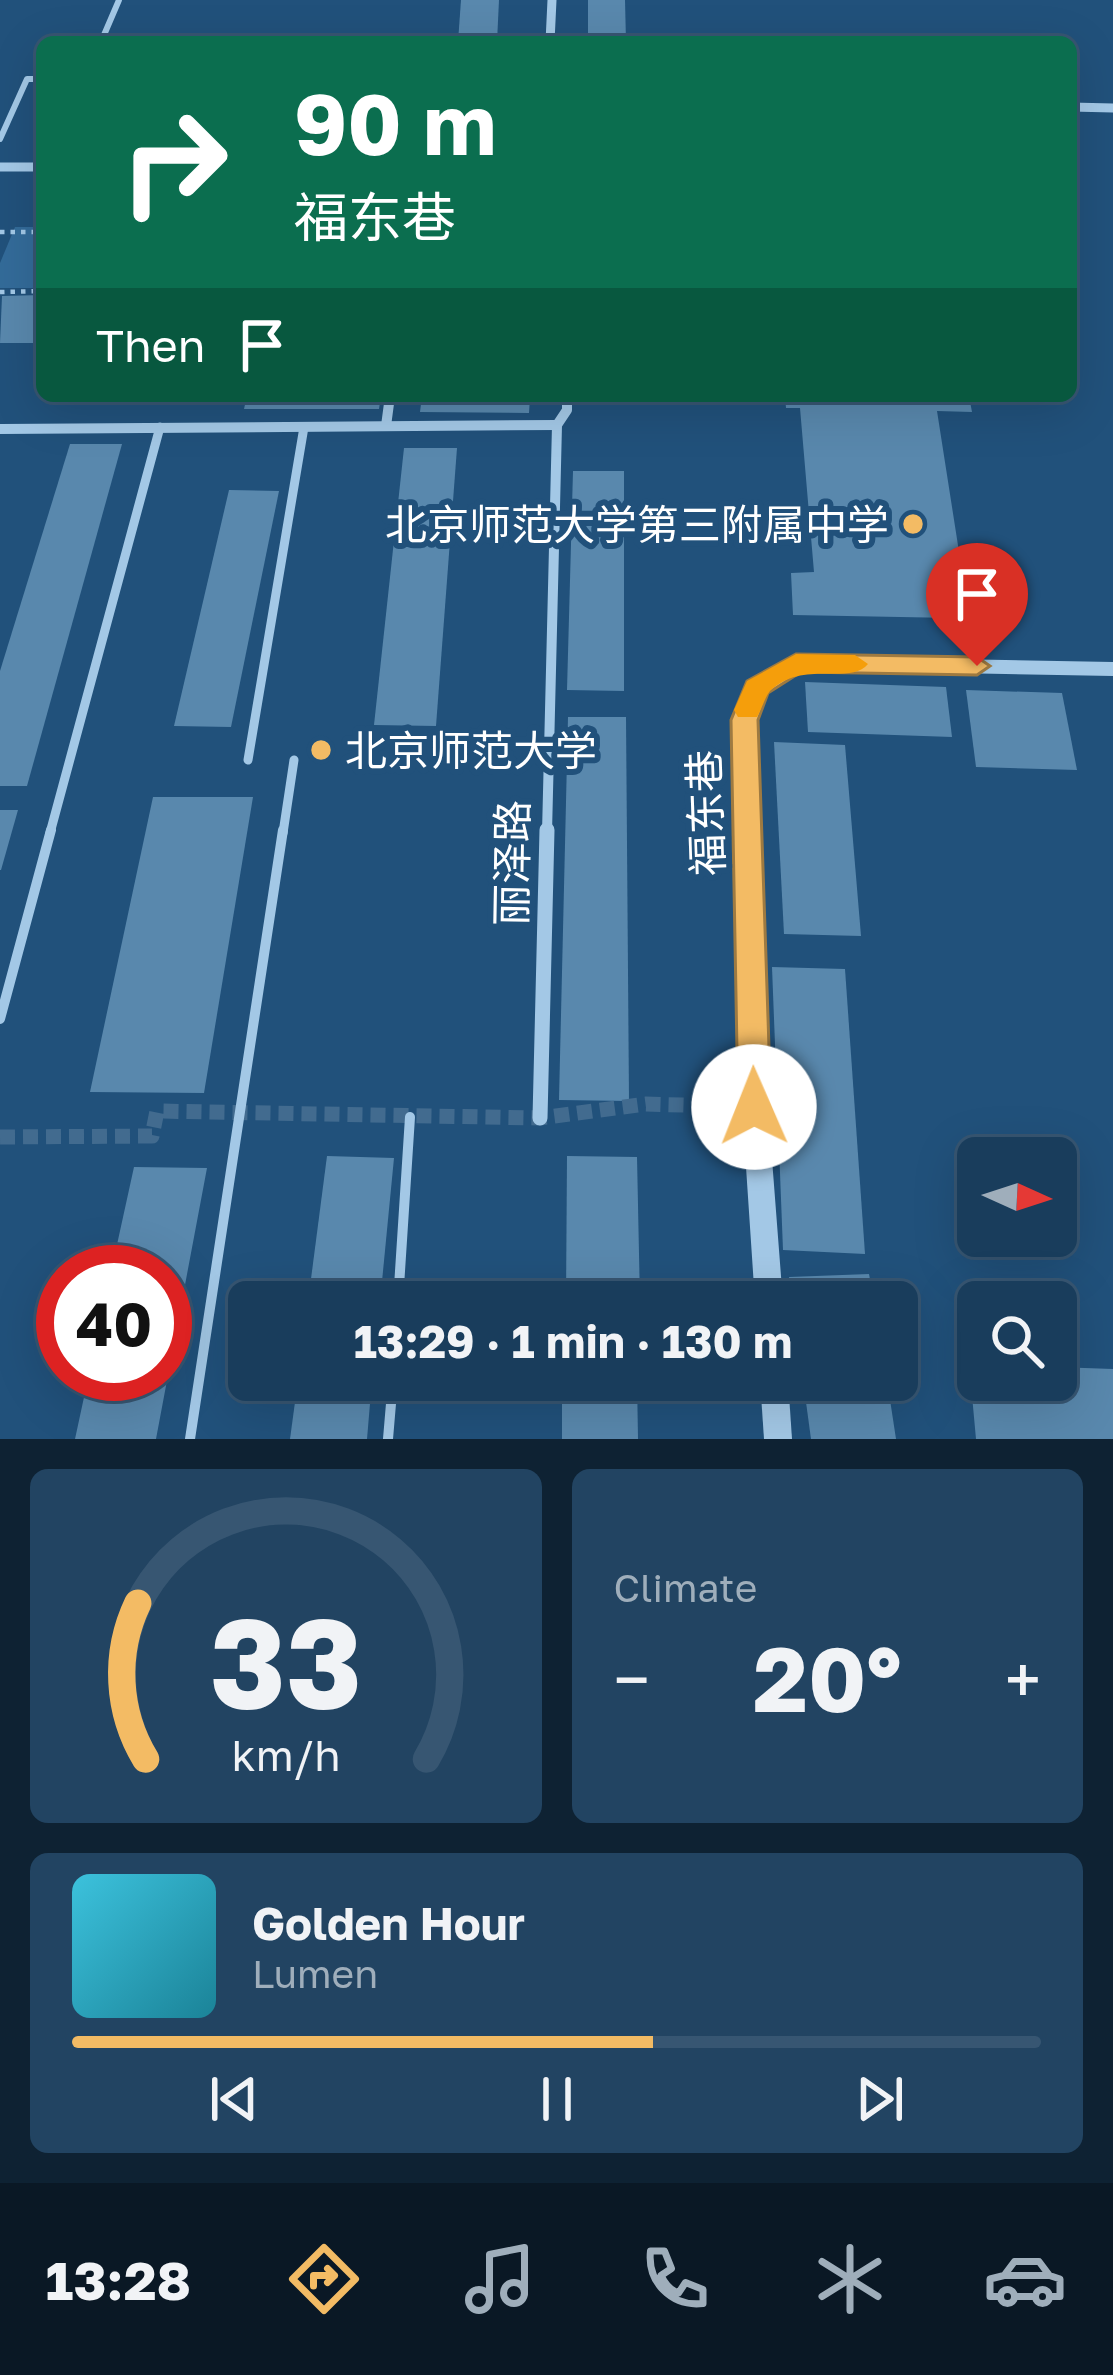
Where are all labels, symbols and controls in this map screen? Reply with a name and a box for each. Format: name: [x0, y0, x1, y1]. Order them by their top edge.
text: 90 m: [294, 73, 496, 173]
icon: right: [96, 84, 252, 240]
text: 福东巷: [294, 184, 456, 249]
icon: arrive: [229, 312, 295, 378]
text: Then: [96, 318, 205, 372]
place label: 北京师范大学第三附属中学: [385, 499, 889, 549]
marker: 北京师范大学第三附属中学: [900, 511, 926, 537]
pin: [926, 543, 1028, 666]
icon: arrive: [944, 561, 1010, 627]
place label: 北京师范大学: [345, 725, 597, 775]
marker: 北京师范大学: [308, 737, 334, 763]
street label: 福东巷: [678, 749, 732, 877]
street label: 丽泽路: [485, 800, 537, 926]
position arrow: [691, 1044, 817, 1170]
north arrow: [957, 1137, 1077, 1257]
map controls: [957, 1137, 1077, 1401]
speed limit sign: 40: [36, 1245, 192, 1401]
button: search: [957, 1281, 1077, 1401]
text: 13:29 · 1 min · 130 m: [354, 1314, 792, 1368]
text: Climate: [614, 1564, 757, 1611]
text: 33: [210, 1586, 362, 1735]
text: 20°: [753, 1624, 902, 1732]
text: −: [614, 1639, 650, 1719]
text: +: [1005, 1639, 1041, 1719]
text: km/h: [231, 1729, 340, 1780]
text: Golden Hour: [252, 1896, 525, 1950]
text: Lumen: [252, 1950, 378, 1997]
icon: previous: [201, 2066, 267, 2132]
icon: pause: [524, 2066, 590, 2132]
icon: next: [847, 2066, 913, 2132]
icon: directions: [282, 2237, 366, 2321]
icon: music: [458, 2237, 542, 2321]
icon: phone: [633, 2237, 717, 2321]
icon: climate: [808, 2237, 892, 2321]
icon: car: [983, 2237, 1067, 2321]
text: 13:28: [46, 2247, 191, 2312]

